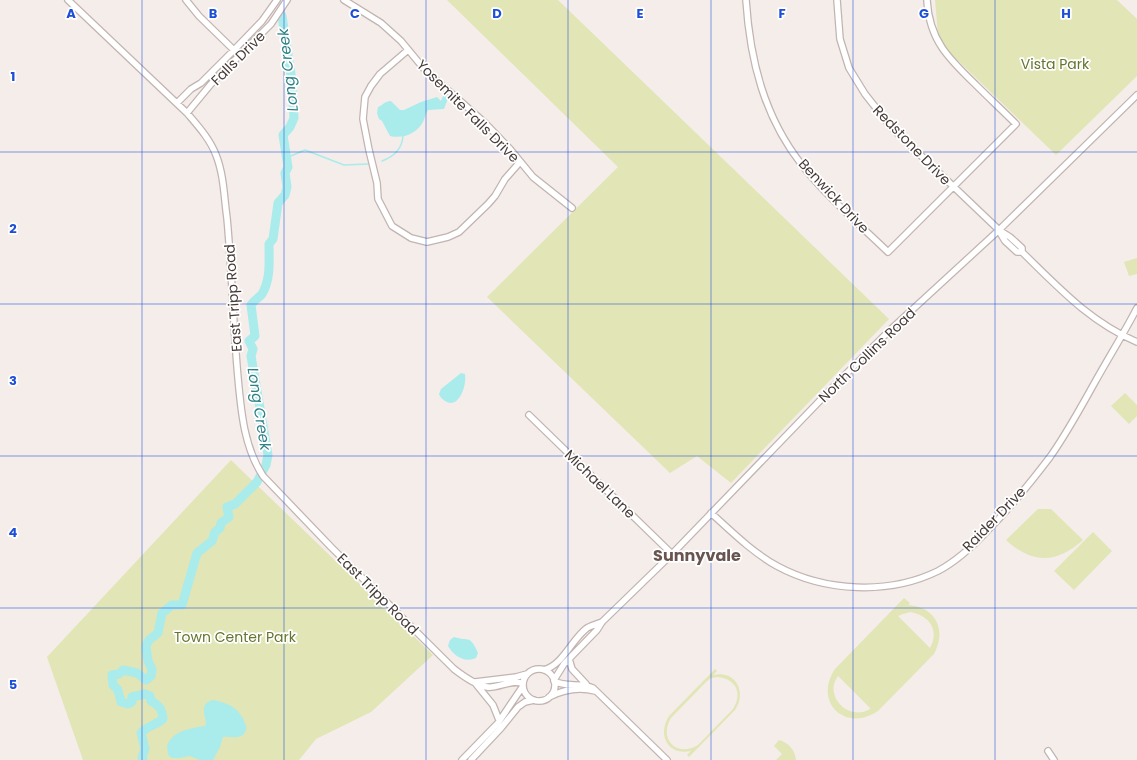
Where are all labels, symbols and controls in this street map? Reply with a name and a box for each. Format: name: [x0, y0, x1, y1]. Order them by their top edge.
text: A: [66, 4, 76, 23]
text: B: [209, 4, 218, 23]
text: C: [350, 4, 360, 23]
text: D: [492, 4, 502, 23]
text: E: [636, 4, 644, 23]
text: F: [778, 4, 786, 23]
text: G: [919, 4, 929, 23]
text: H: [1061, 4, 1071, 23]
street label: Falls Drive: [206, 26, 270, 90]
water label: Long Creek: [272, 26, 303, 113]
park label: Vista Park: [1021, 54, 1090, 74]
street label: Yosemite Falls Drive: [412, 55, 524, 167]
text: 1: [11, 67, 15, 86]
street label: Redstone Drive: [869, 100, 956, 190]
street label: Benwick Drive: [794, 154, 874, 238]
text: 2: [9, 219, 17, 238]
street label: East Tripp Road: [219, 243, 247, 353]
street label: North Collins Road: [814, 303, 920, 407]
water label: Long Creek: [243, 366, 277, 453]
text: 3: [9, 371, 17, 390]
street label: Michael Lane: [560, 445, 640, 523]
street label: Raider Drive: [958, 482, 1030, 556]
text: 4: [9, 523, 18, 542]
district label: Sunnyvale: [653, 544, 741, 567]
street label: East Tripp Road: [333, 549, 423, 639]
park label: Town Center Park: [174, 627, 297, 647]
text: 5: [9, 675, 17, 694]

